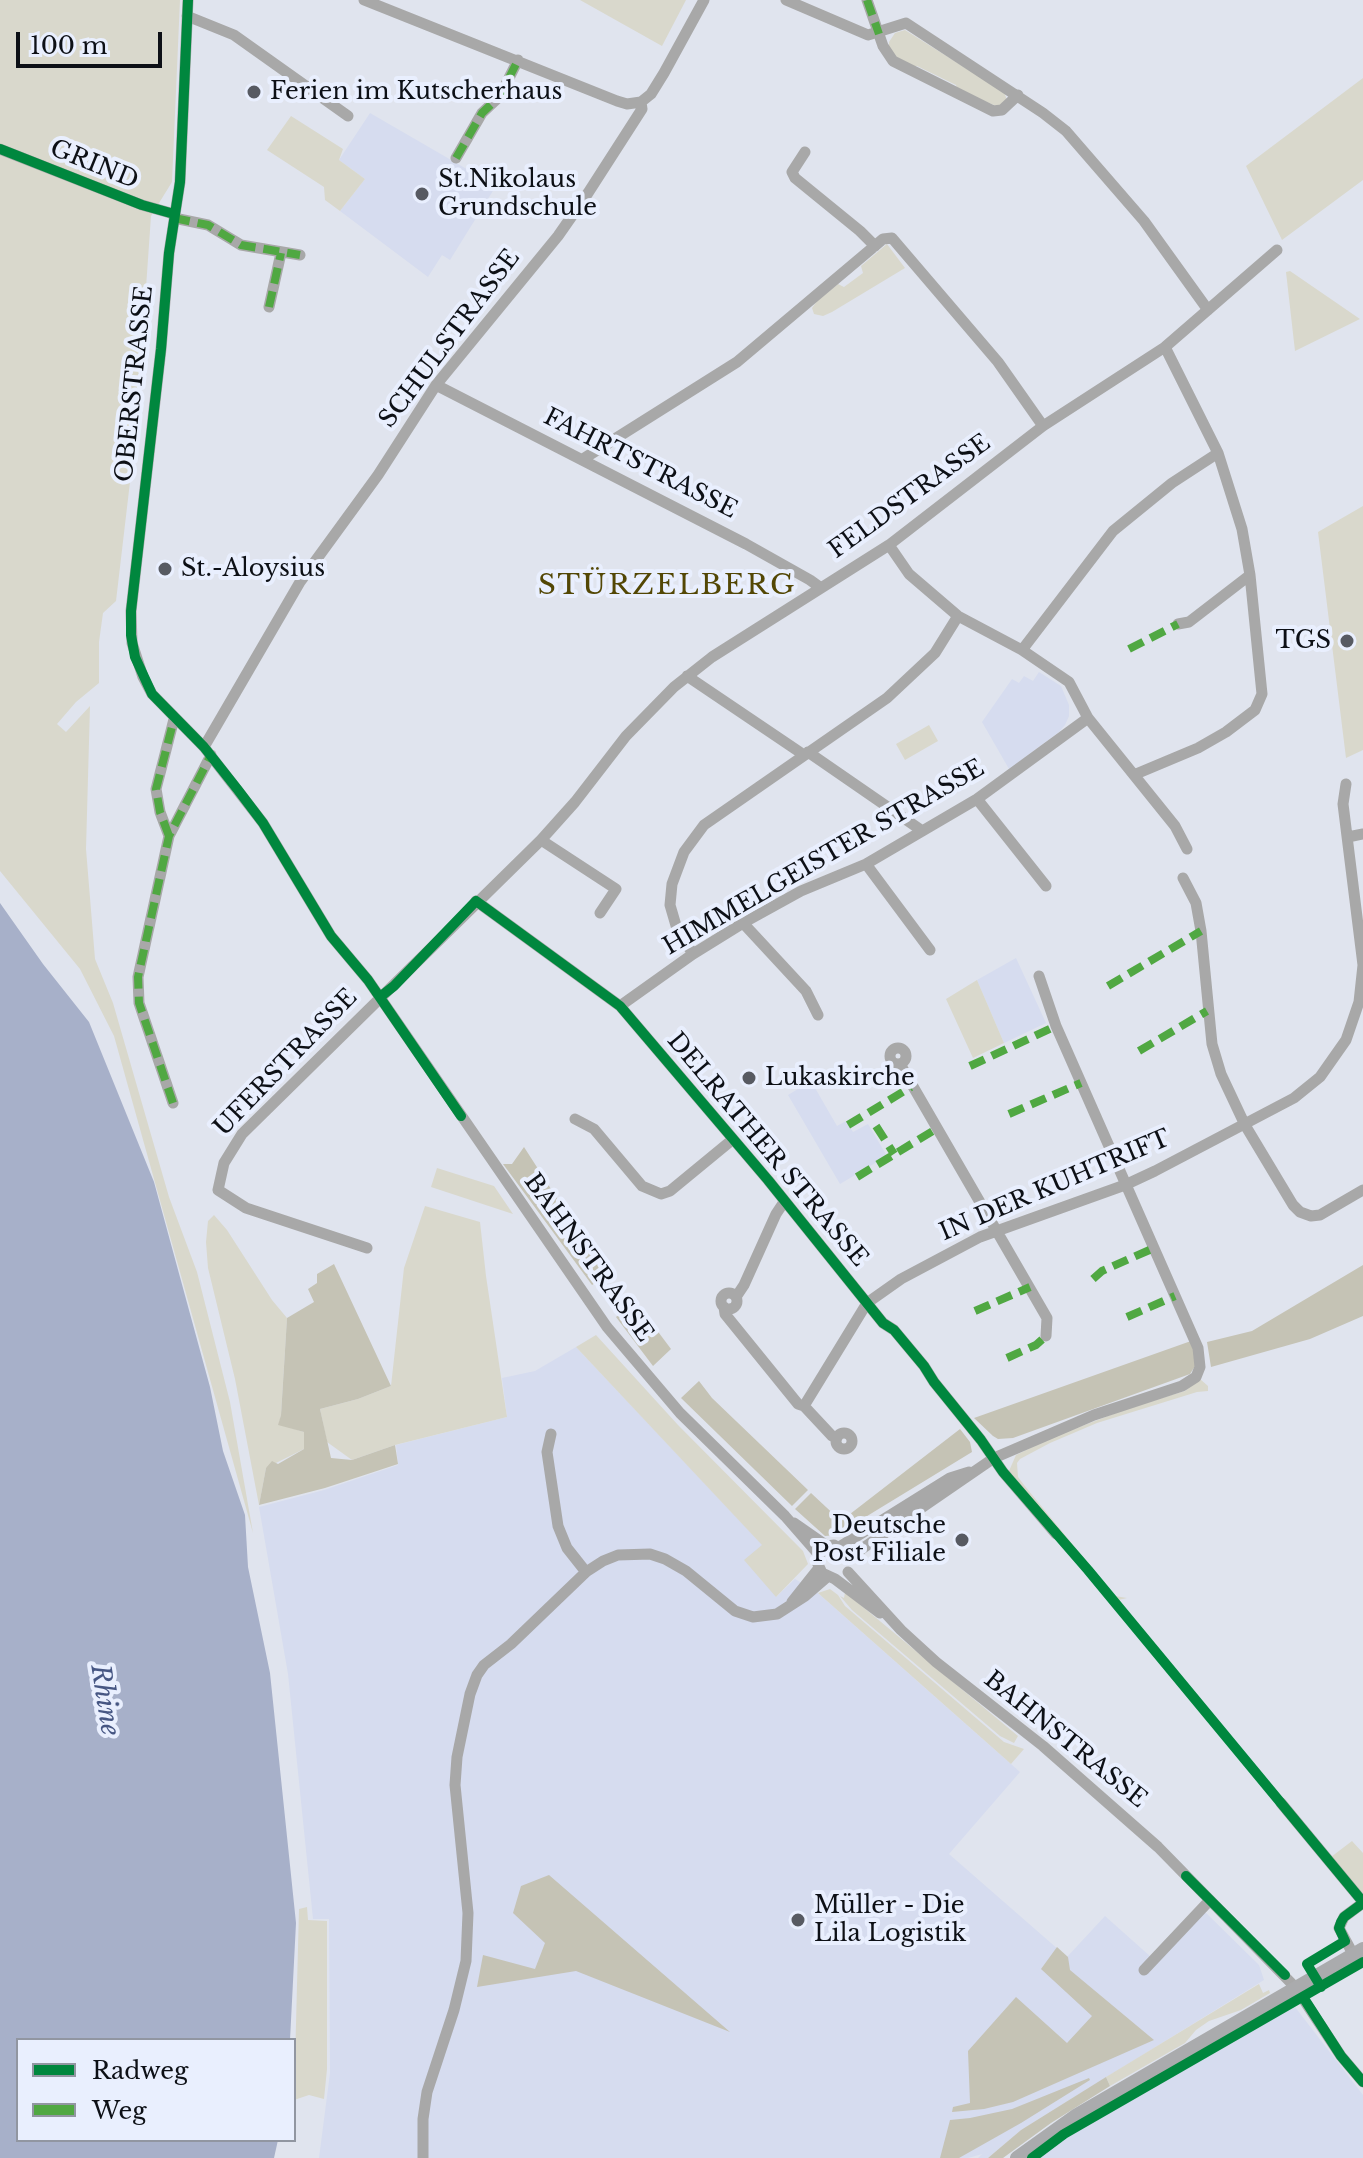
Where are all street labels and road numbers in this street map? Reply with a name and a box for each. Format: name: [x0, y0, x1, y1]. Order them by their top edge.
street label: GRIND: [46, 134, 142, 196]
street label: SCHULSTRASSE: [374, 244, 526, 434]
street label: OBERSTRASSE: [110, 284, 160, 484]
street label: FAHRTSTRASSE: [538, 403, 742, 525]
street label: FELDSTRASSE: [824, 429, 996, 565]
street label: HIMMELGEISTER STRASSE: [658, 754, 990, 962]
street label: UFERSTRASSE: [208, 983, 364, 1143]
street label: DELRATHER STRASSE: [661, 1027, 873, 1273]
street label: IN DER KUHTRIFT: [935, 1124, 1175, 1248]
street label: BAHNSTRASSE: [517, 1168, 659, 1348]
street label: BAHNSTRASSE: [978, 1666, 1152, 1814]

